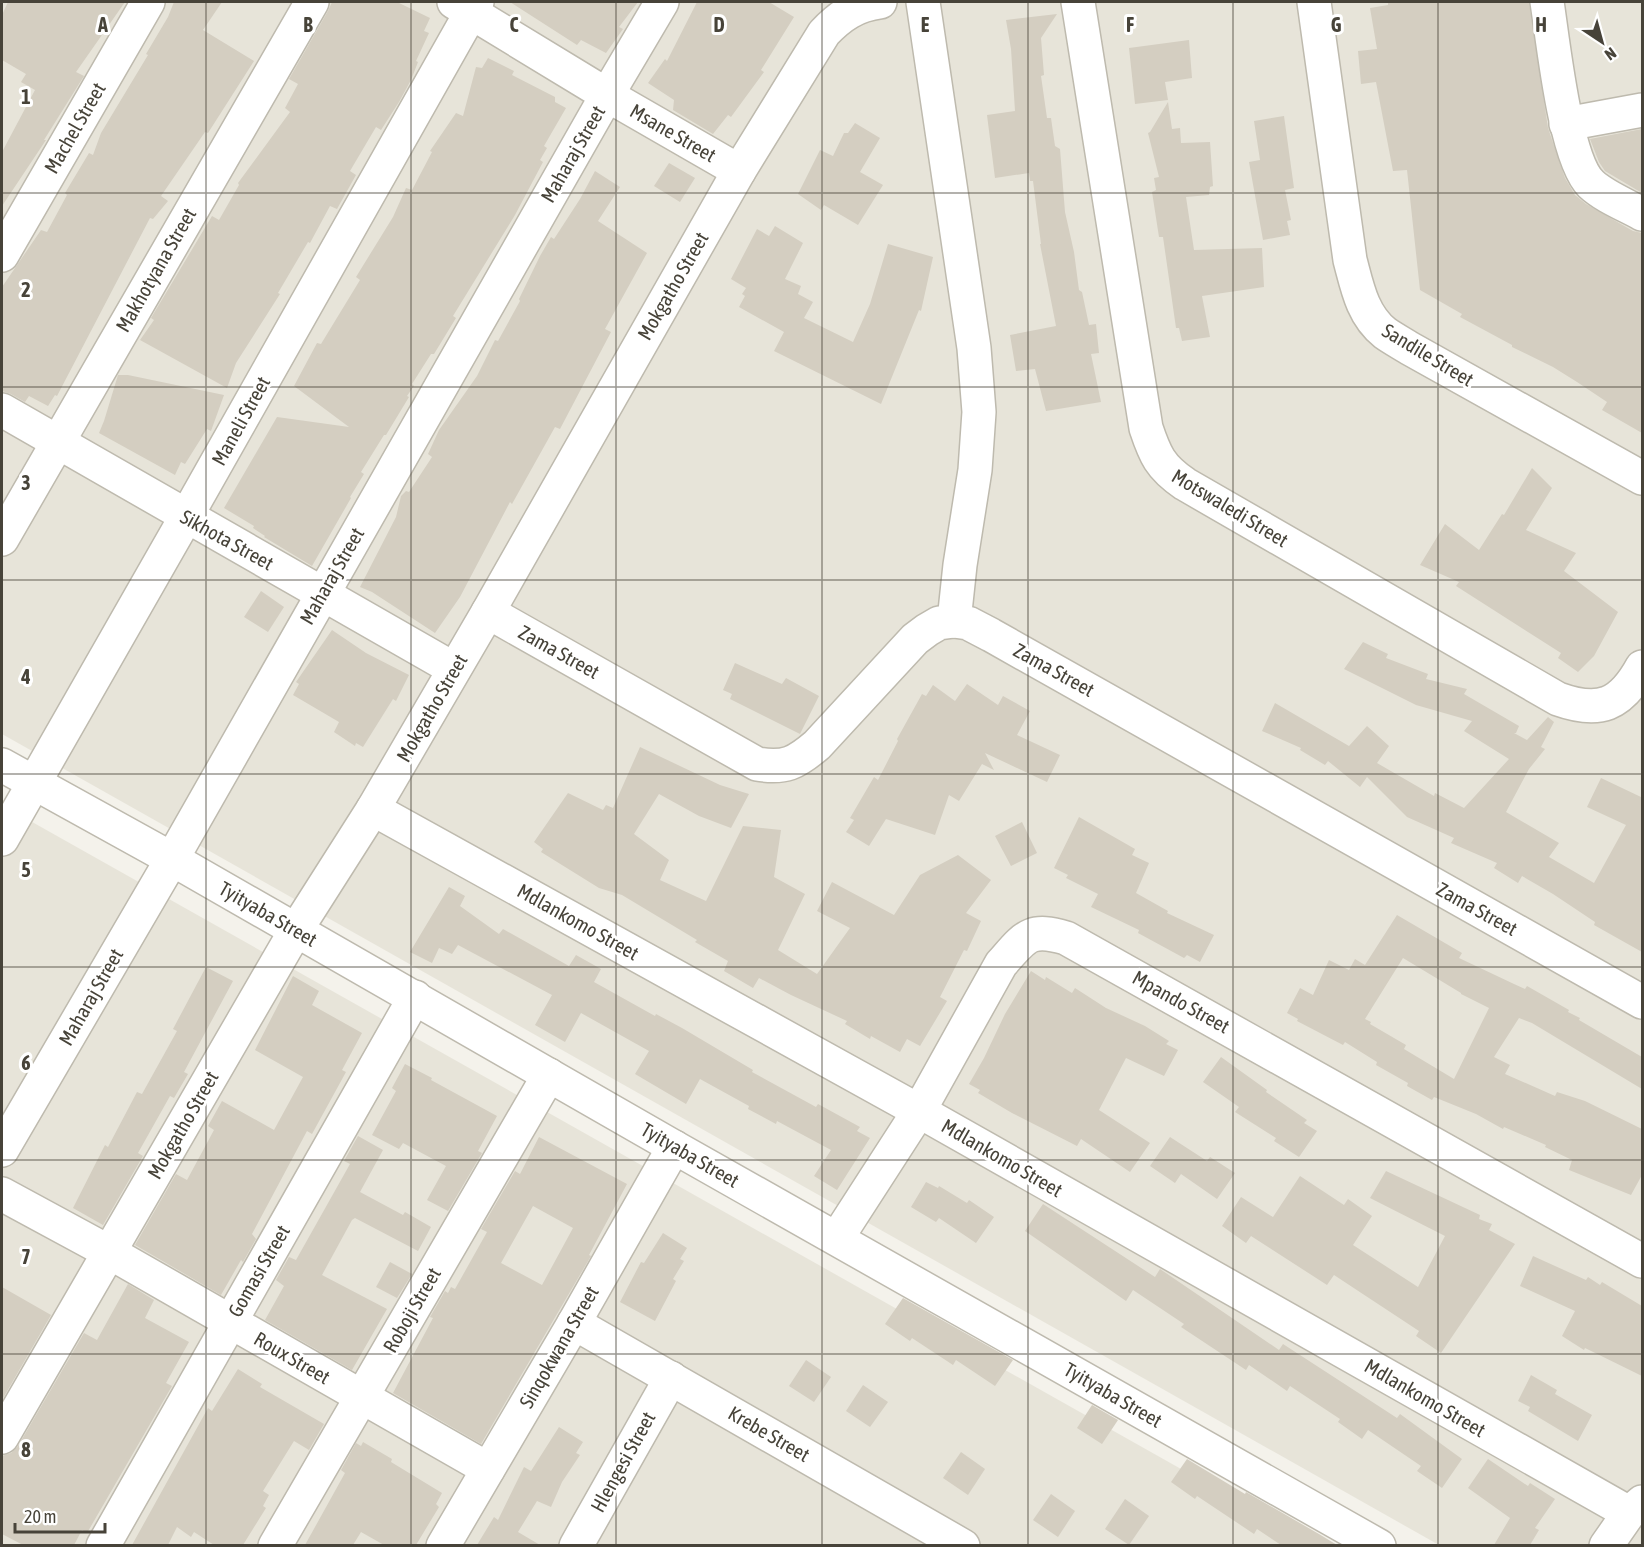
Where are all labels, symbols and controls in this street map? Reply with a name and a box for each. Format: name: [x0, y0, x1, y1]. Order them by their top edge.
north arrow: [1572, 12, 1632, 72]
text: A: [97, 13, 108, 36]
text: B: [303, 13, 313, 36]
text: C: [510, 13, 519, 36]
text: D: [713, 13, 725, 36]
text: E: [921, 13, 930, 36]
text: F: [1126, 13, 1134, 36]
text: G: [1331, 13, 1342, 36]
text: H: [1535, 13, 1547, 36]
text: N: [1602, 44, 1620, 64]
street label: Machel Street: [39, 78, 110, 177]
text: 1: [21, 85, 31, 108]
street label: Msane Street: [626, 99, 720, 166]
street label: Maharaj Street: [536, 101, 610, 206]
street label: Makhotyana Street: [111, 203, 200, 336]
street label: Mokgatho Street: [632, 228, 713, 344]
text: 2: [21, 278, 31, 301]
street label: Sandile Street: [1378, 318, 1478, 391]
street label: Maneli Street: [207, 372, 274, 469]
street label: Motswaledi Street: [1168, 464, 1293, 551]
text: 3: [21, 471, 31, 494]
street label: Sikhota Street: [177, 505, 278, 575]
street label: Maharaj Street: [295, 523, 369, 628]
street label: Zama Street: [515, 620, 604, 683]
street label: Zama Street: [1010, 638, 1099, 701]
street label: Mokgatho Street: [391, 650, 472, 766]
text: 4: [20, 665, 31, 688]
text: 5: [21, 858, 31, 881]
street label: Tyityaba Street: [215, 876, 322, 951]
street label: Zama Street: [1433, 877, 1522, 940]
street label: Mdlankomo Street: [513, 879, 643, 965]
street label: Maharaj Street: [54, 944, 128, 1049]
street label: Mpando Street: [1129, 965, 1234, 1038]
text: 6: [21, 1051, 31, 1074]
street label: Mokgatho Street: [142, 1067, 223, 1183]
street label: Mdlankomo Street: [938, 1114, 1067, 1201]
street label: Tyityaba Street: [637, 1117, 744, 1192]
street label: Gomasi Street: [223, 1221, 294, 1321]
text: 7: [21, 1245, 31, 1268]
street label: Roboji Street: [378, 1263, 445, 1356]
street label: Sinqokwana Street: [514, 1281, 603, 1412]
street label: Roux Street: [250, 1327, 334, 1389]
street label: Mdlankomo Street: [1361, 1354, 1490, 1441]
street label: Tyityaba Street: [1060, 1357, 1167, 1432]
street label: Krebe Street: [725, 1401, 814, 1466]
street label: Hlengesi Street: [586, 1407, 660, 1516]
text: 8: [21, 1438, 31, 1461]
scale bar: [15, 1496, 105, 1534]
text: 20 m: [24, 1506, 56, 1527]

